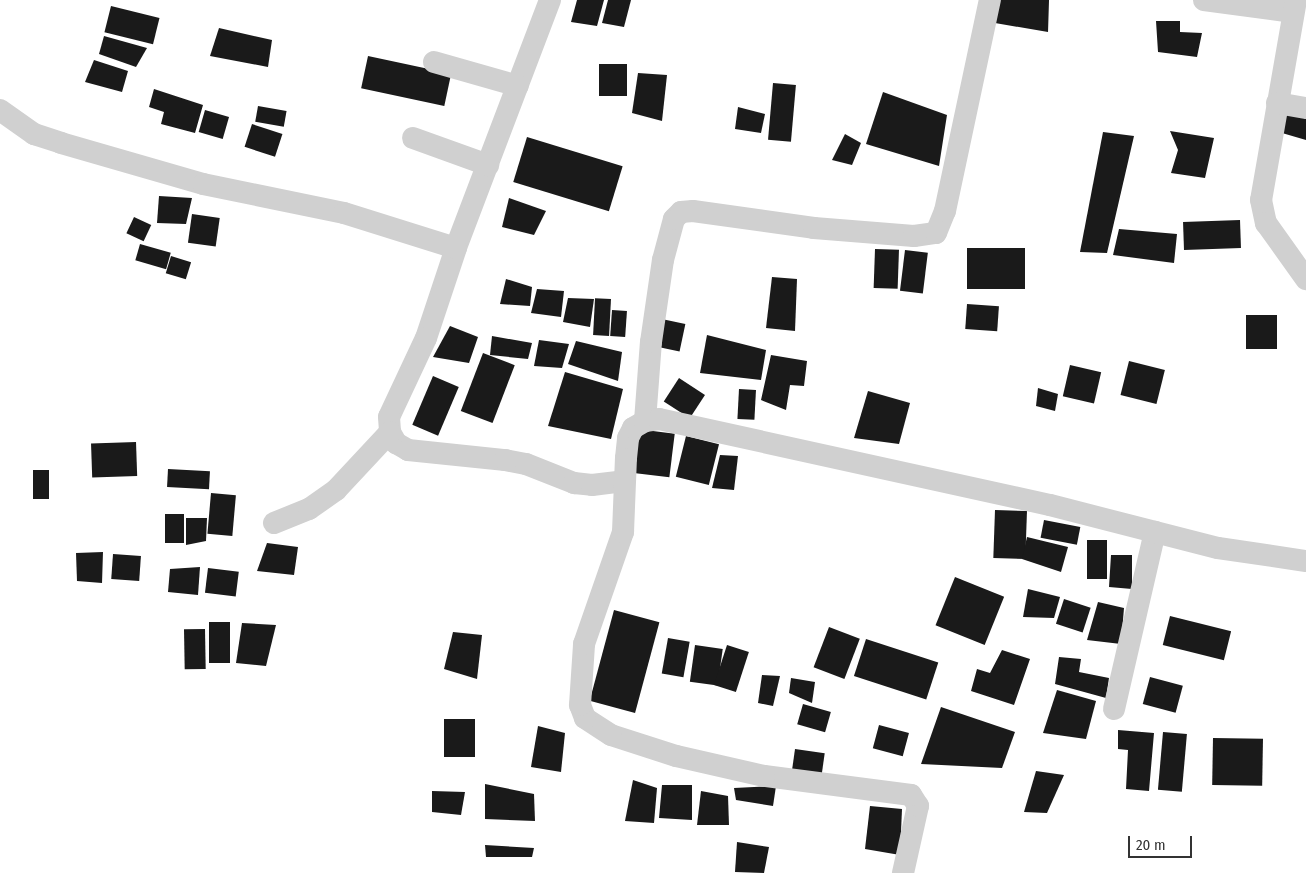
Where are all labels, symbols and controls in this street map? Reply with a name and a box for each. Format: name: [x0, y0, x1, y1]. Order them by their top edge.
scale bar: [1131, 826, 1195, 858]
text: 20 m: [1136, 836, 1166, 854]

